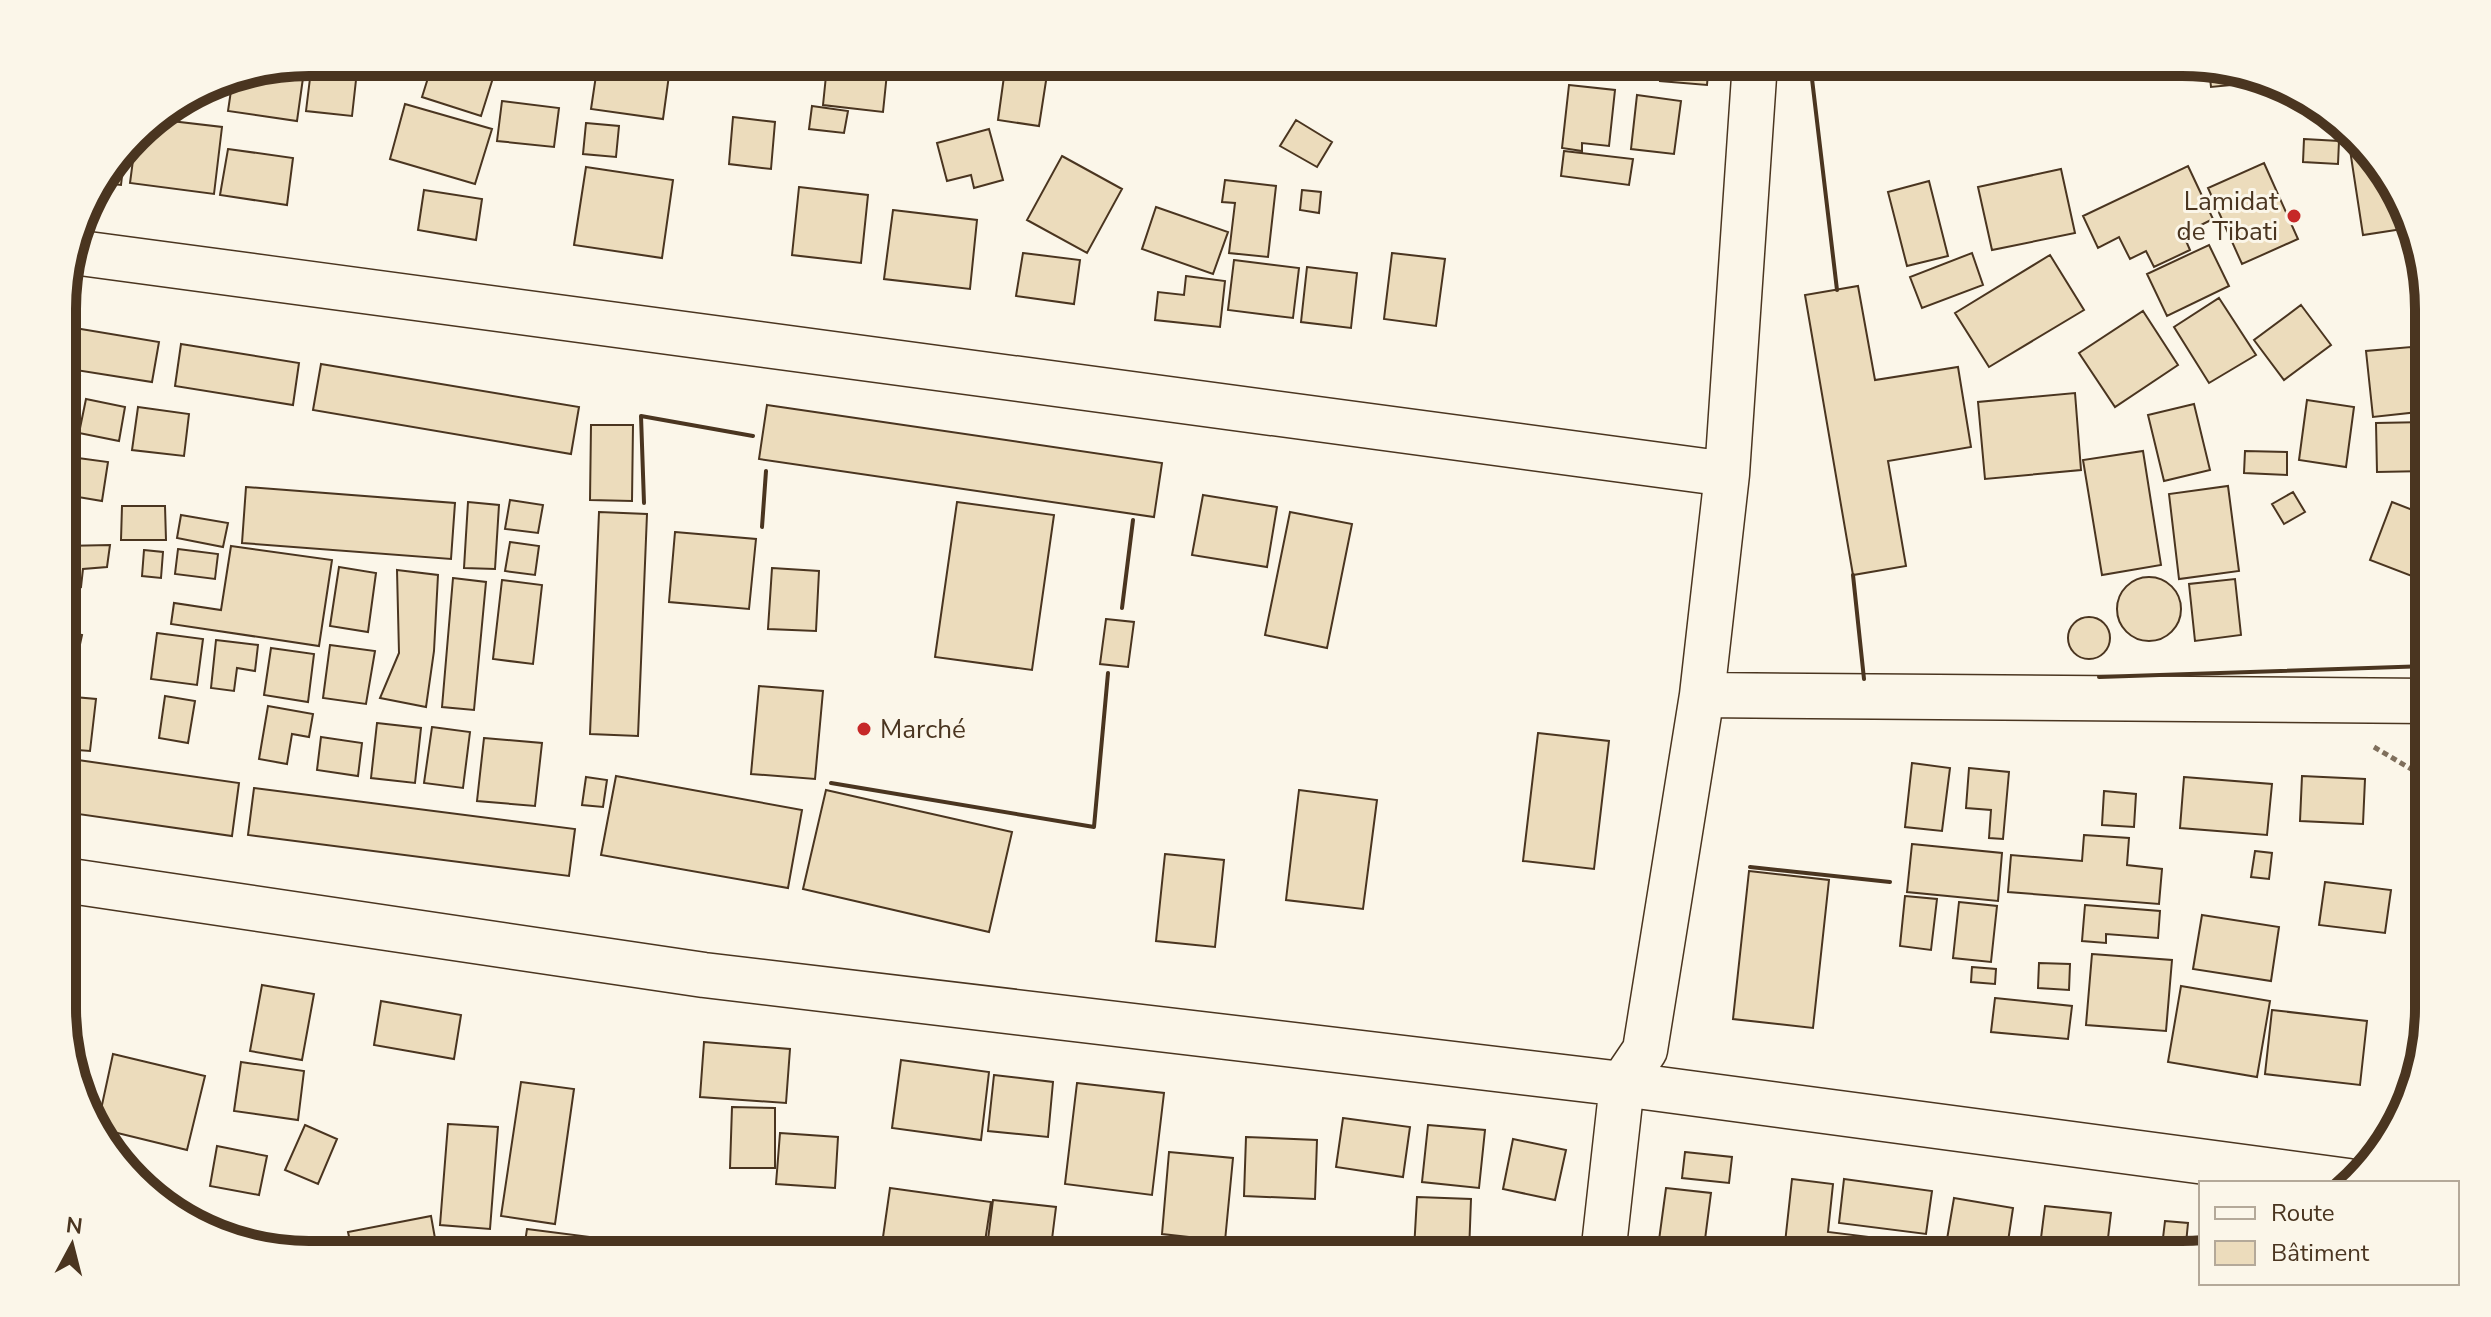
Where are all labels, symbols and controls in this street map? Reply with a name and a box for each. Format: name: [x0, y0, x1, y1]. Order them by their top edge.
place label: Lamidat de Tibati: [2177, 184, 2279, 249]
marker: Lamidat de Tibati: [2285, 207, 2303, 225]
place label: Marché: [880, 712, 966, 747]
marker: Marché: [855, 720, 873, 738]
legend: [2199, 1181, 2459, 1285]
text: Route: [2271, 1197, 2335, 1229]
north arrow: [32, 1205, 112, 1285]
text: N: [64, 1210, 84, 1242]
text: Bâtiment: [2271, 1237, 2370, 1269]

